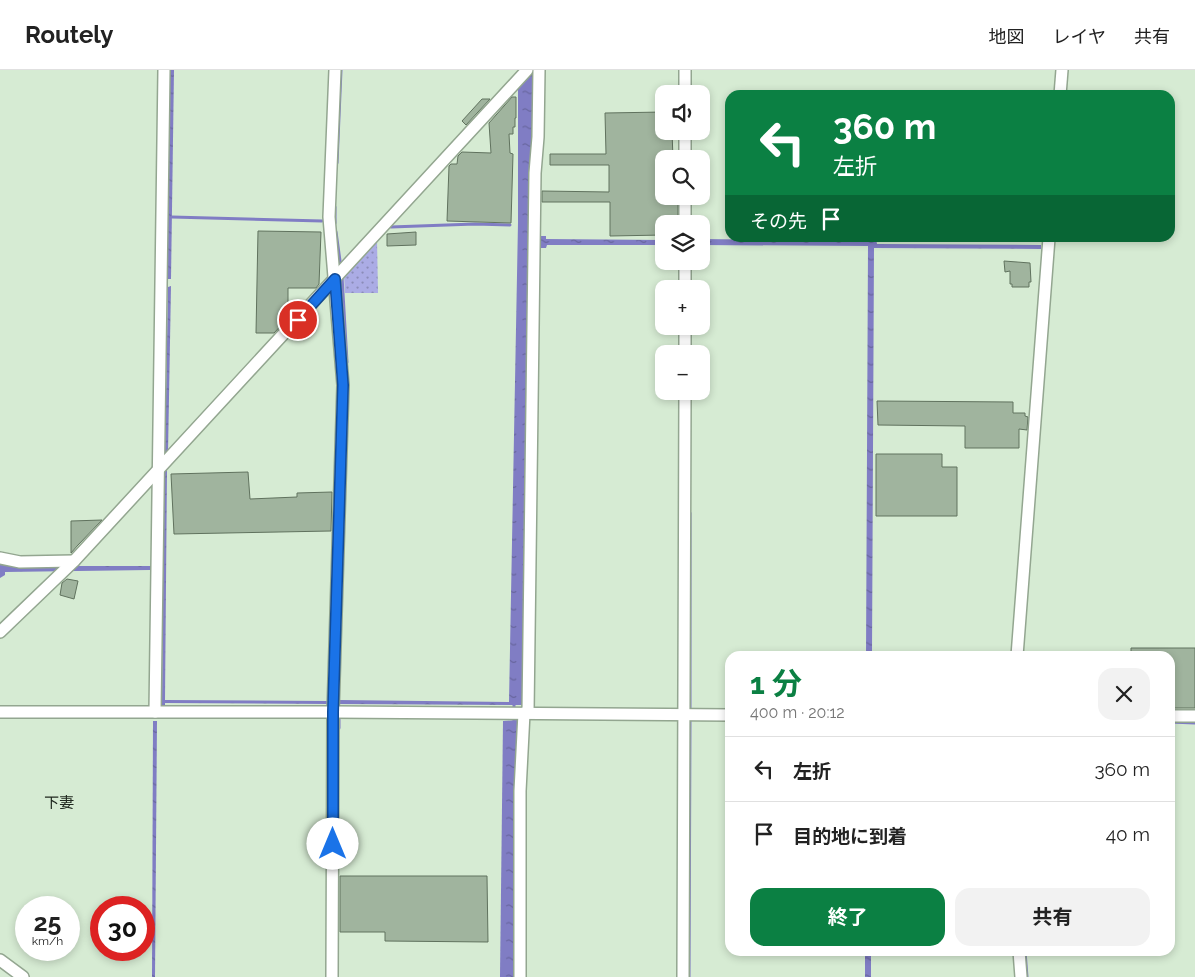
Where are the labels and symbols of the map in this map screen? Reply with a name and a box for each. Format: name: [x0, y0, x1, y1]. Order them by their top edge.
pin: [277, 299, 319, 341]
district label: 下妻: [44, 794, 74, 812]
position arrow: [306, 817, 358, 869]
speed limit sign: 30: [90, 896, 155, 961]

